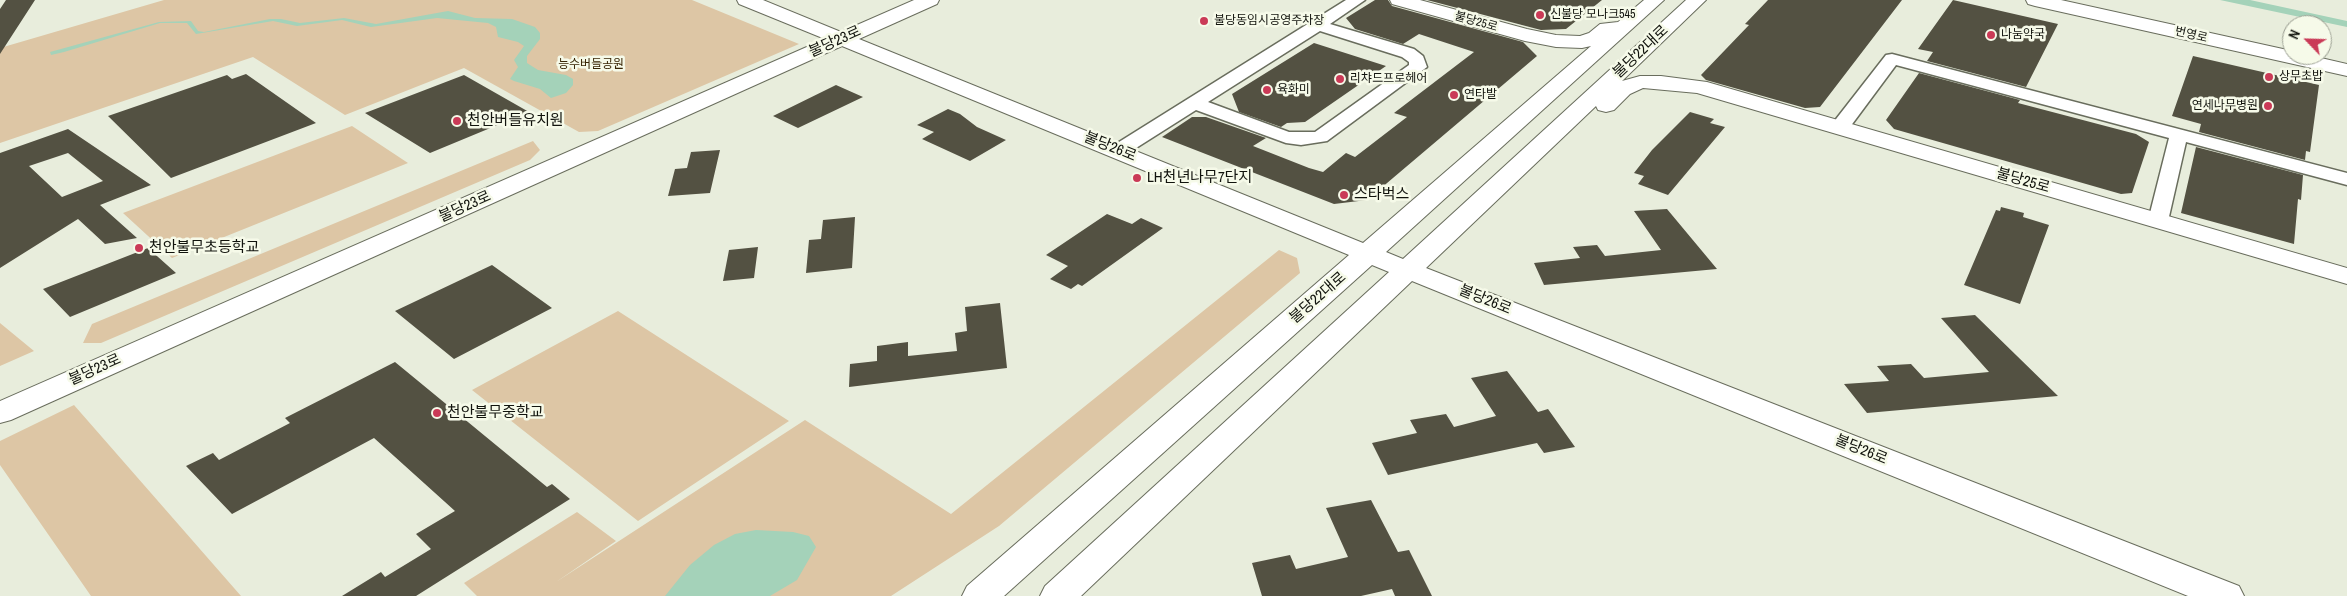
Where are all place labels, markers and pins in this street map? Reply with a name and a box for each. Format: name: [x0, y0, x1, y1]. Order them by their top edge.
place label: 신불당 모나크545: [1550, 8, 1635, 22]
marker: 신불당 모나크545: [1534, 9, 1546, 21]
place label: 불당동임시공영주차장: [1214, 14, 1324, 28]
marker: 불당동임시공영주차장: [1198, 15, 1210, 27]
place label: 나눔약국: [2001, 28, 2045, 42]
marker: 나눔약국: [1985, 29, 1997, 41]
place label: 상무초밥: [2279, 70, 2323, 84]
marker: 상무초밥: [2263, 71, 2275, 83]
place label: 리챠드프로헤어: [1350, 72, 1427, 86]
marker: 리챠드프로헤어: [1334, 73, 1346, 85]
place label: 육화미: [1277, 83, 1310, 97]
marker: 육화미: [1261, 84, 1273, 96]
place label: 연타발: [1464, 88, 1497, 102]
marker: 연타발: [1448, 89, 1460, 101]
place label: 연세나무병원: [2192, 99, 2258, 113]
marker: 연세나무병원: [2262, 100, 2274, 112]
place label: 천안버들유치원: [467, 112, 564, 130]
marker: 천안버들유치원: [451, 115, 463, 127]
place label: LH천년나무7단지: [1147, 169, 1252, 187]
marker: LH천년나무7단지: [1131, 172, 1143, 184]
place label: 스타벅스: [1354, 186, 1409, 204]
marker: 스타벅스: [1338, 189, 1350, 201]
place label: 천안불무초등학교: [149, 239, 259, 257]
marker: 천안불무초등학교: [133, 242, 145, 254]
place label: 천안불무중학교: [447, 404, 544, 422]
marker: 천안불무중학교: [431, 407, 443, 419]

